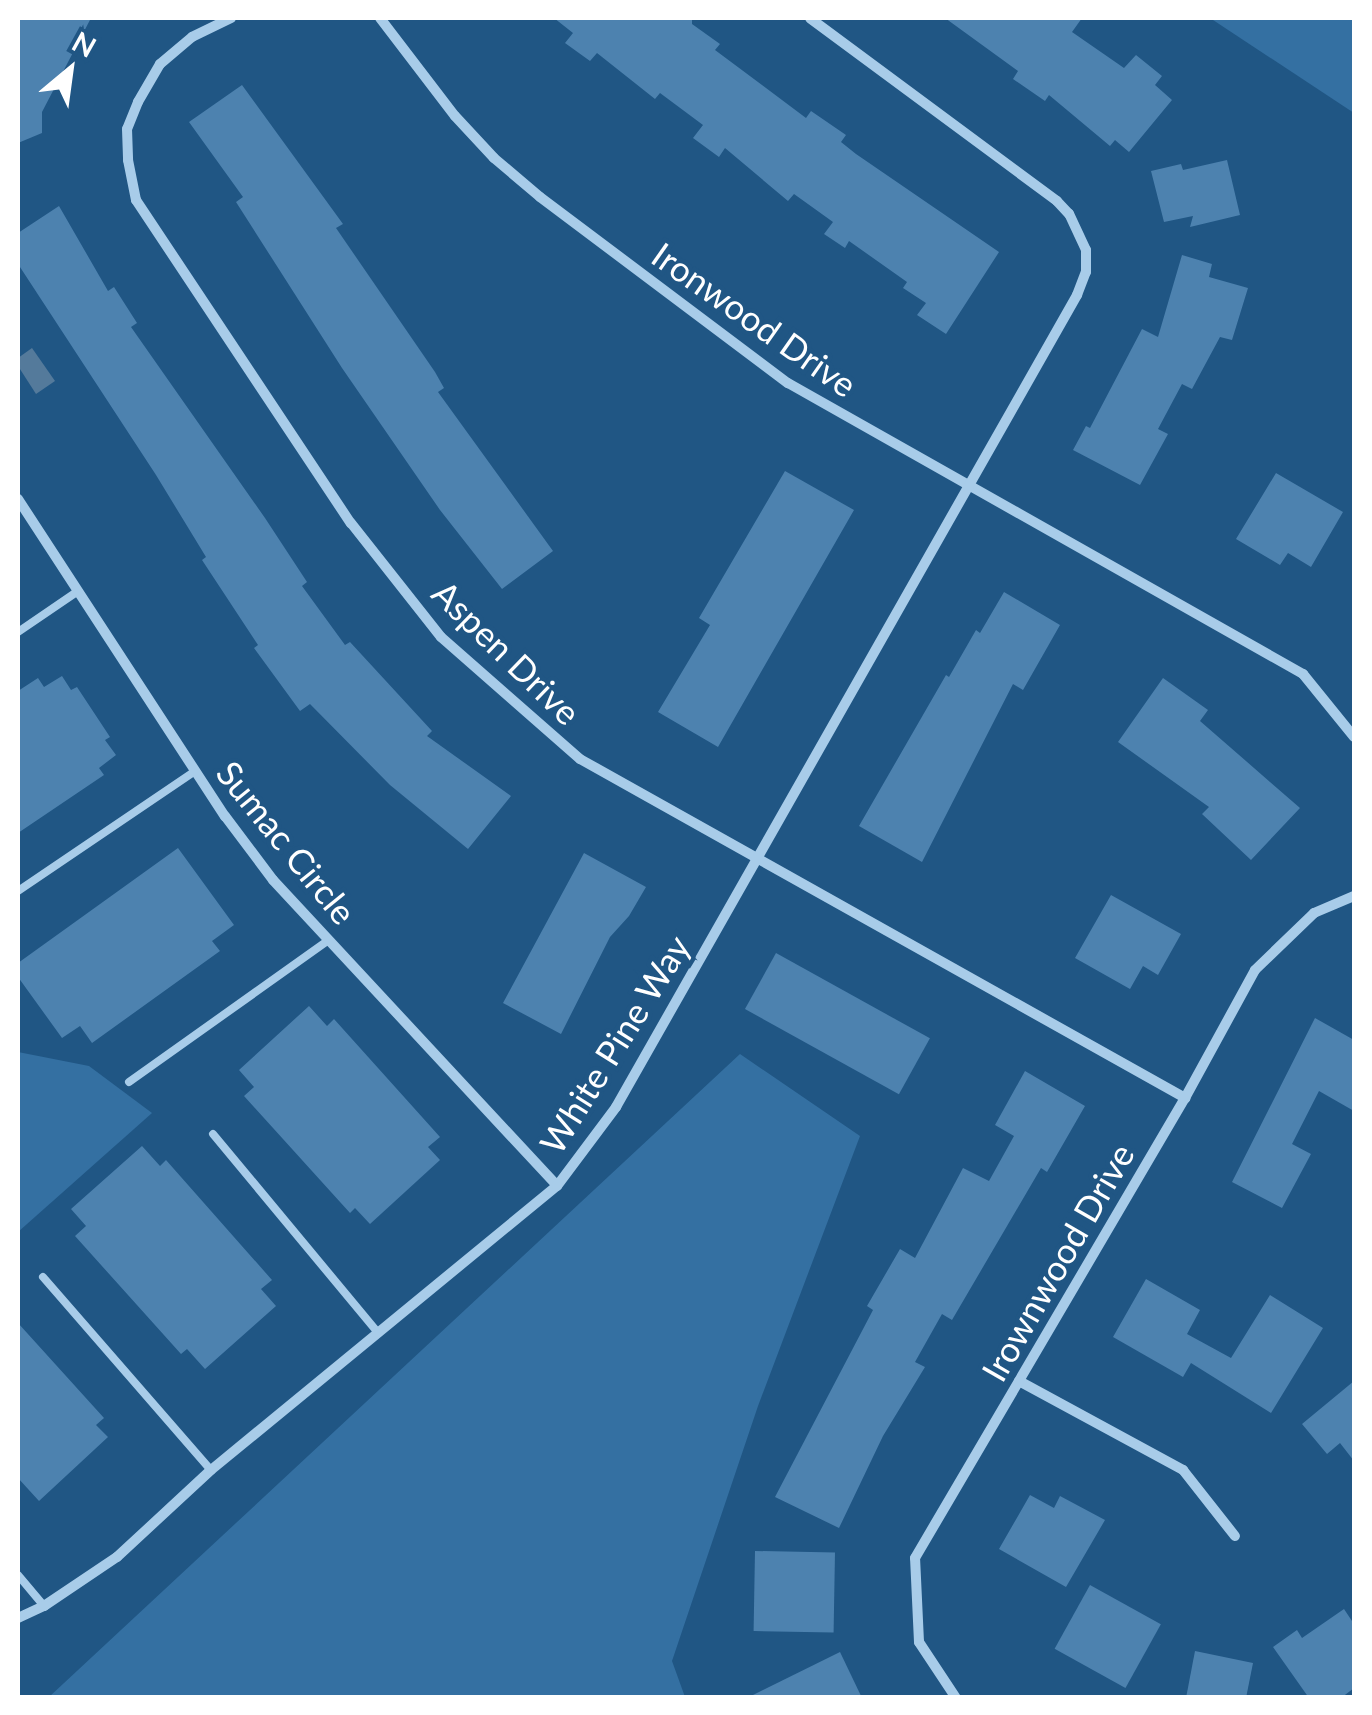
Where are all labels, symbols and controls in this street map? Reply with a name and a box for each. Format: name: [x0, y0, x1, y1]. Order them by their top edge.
north arrow: [20, 20, 120, 120]
text: N: [67, 24, 102, 64]
street label: Ironwood Drive: [645, 233, 865, 405]
street label: Aspen Drive: [424, 571, 590, 733]
street label: Sumac Circle: [209, 752, 365, 932]
street label: White Pine Way: [530, 927, 698, 1161]
street label: Irownwood Drive: [972, 1136, 1142, 1388]

